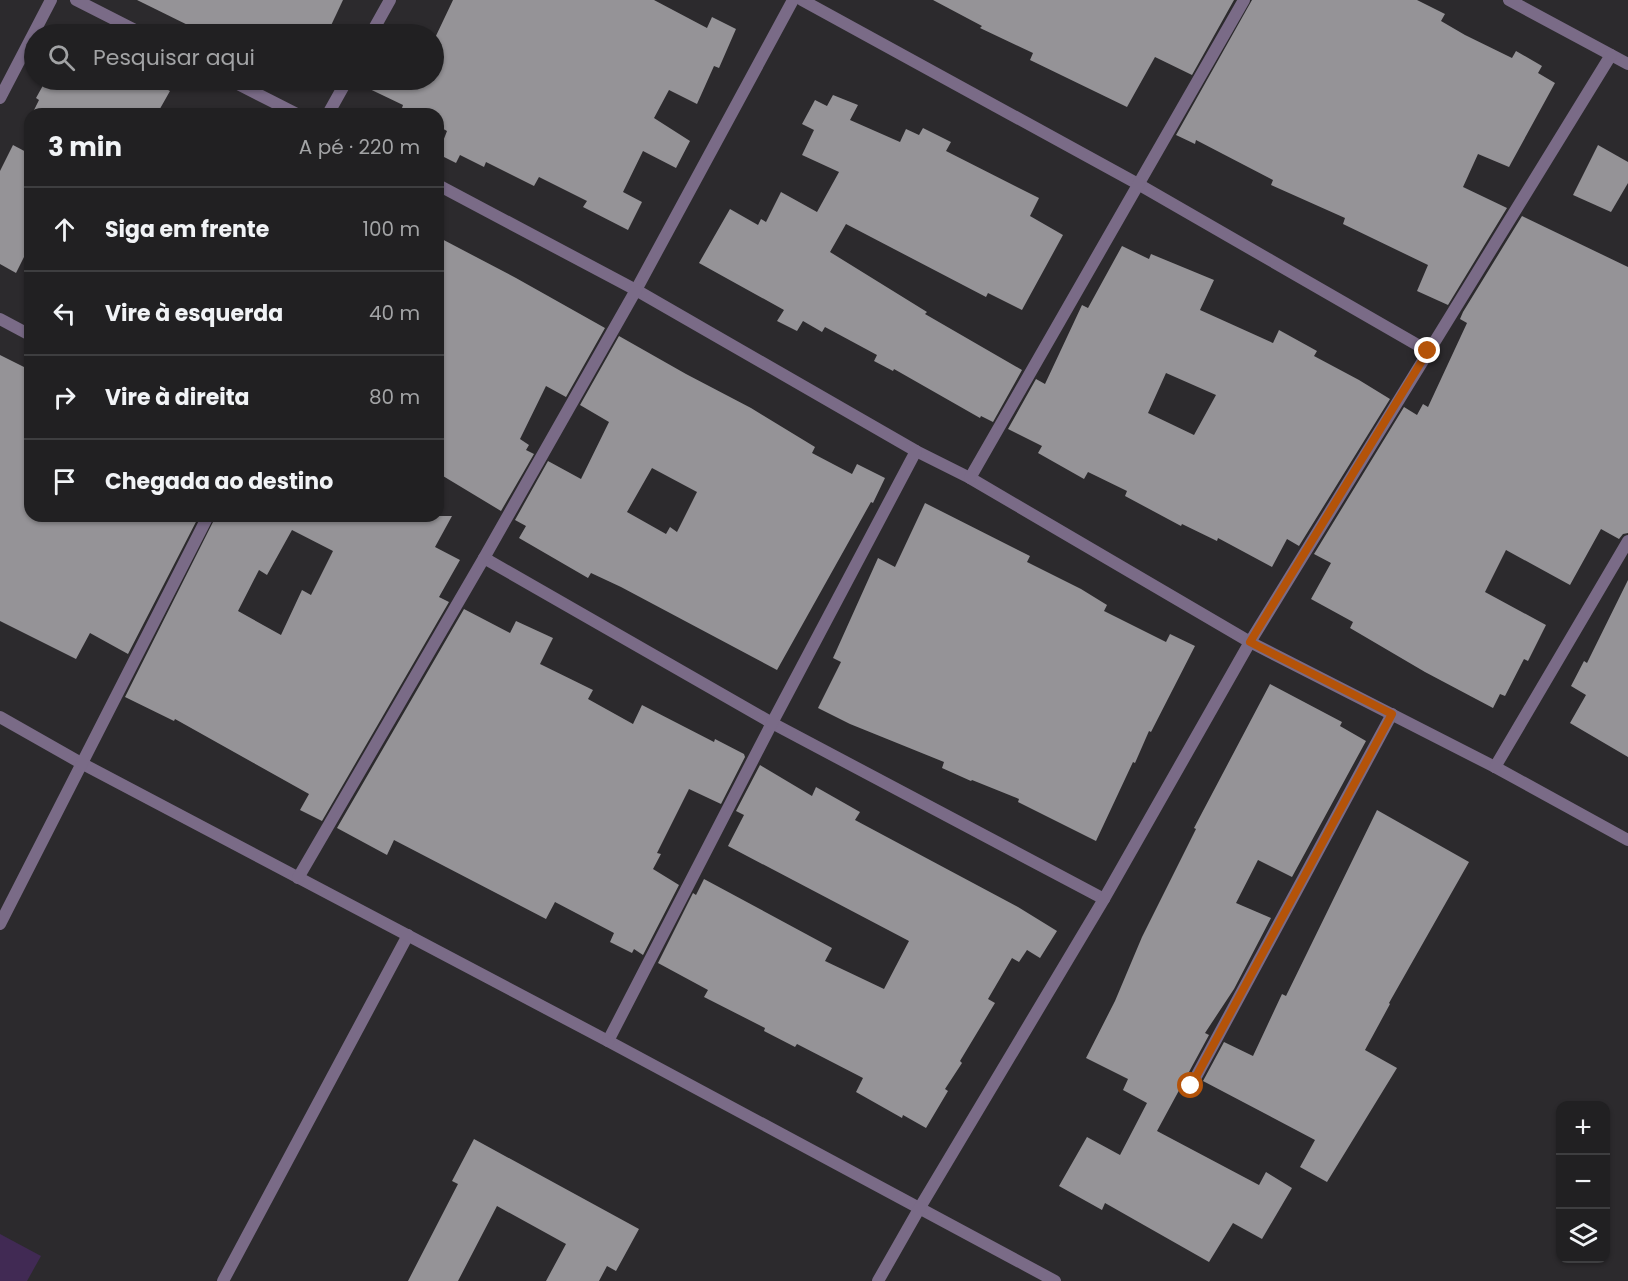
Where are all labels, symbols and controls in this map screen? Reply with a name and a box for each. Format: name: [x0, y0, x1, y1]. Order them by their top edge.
search box: [24, 24, 444, 90]
icon: search: [45, 41, 78, 74]
text: Pesquisar aqui: [93, 42, 255, 73]
text: 3 min: [48, 129, 122, 165]
text: A pé · 220 m: [299, 133, 420, 161]
icon: ahead: [48, 213, 81, 246]
text: Siga em frente: [105, 214, 269, 245]
text: 100 m: [363, 215, 420, 243]
icon: left: [48, 297, 81, 330]
text: Vire à esquerda: [105, 298, 283, 329]
text: 40 m: [369, 299, 420, 327]
route end: [1414, 337, 1440, 363]
icon: right: [48, 381, 81, 414]
text: Vire à direita: [105, 382, 250, 413]
text: 80 m: [369, 383, 420, 411]
icon: arrive: [48, 465, 81, 498]
text: Chegada ao destino: [105, 466, 333, 497]
route start: [1177, 1072, 1203, 1098]
map controls: [1556, 1101, 1610, 1263]
button: +: [1556, 1101, 1610, 1155]
button: −: [1556, 1155, 1610, 1209]
button: layers: [1556, 1209, 1610, 1263]

